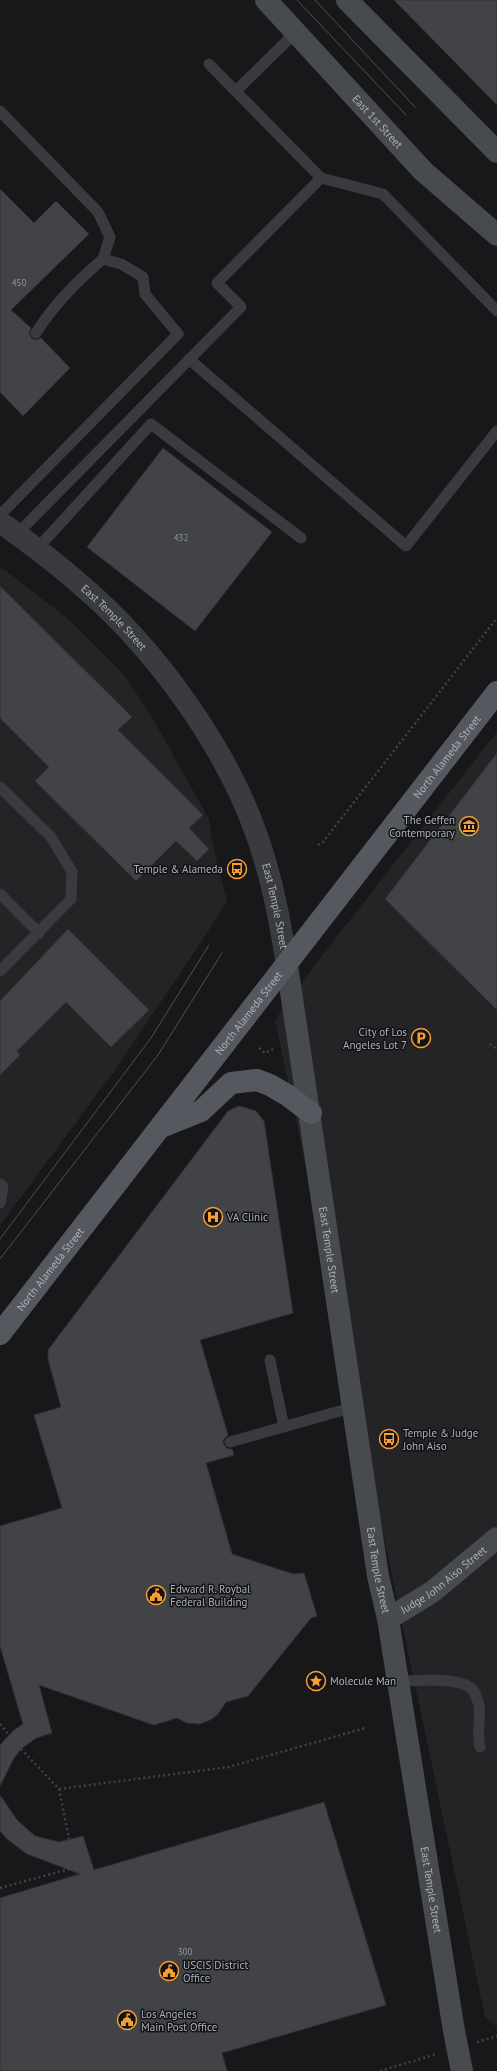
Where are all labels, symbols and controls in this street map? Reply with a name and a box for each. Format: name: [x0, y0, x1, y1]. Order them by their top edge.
street label: East 1st Street: [349, 92, 406, 152]
house number: 450: [12, 277, 26, 288]
house number: 432: [174, 532, 188, 543]
street label: East Temple Street: [78, 581, 150, 653]
street label: North Alameda Street: [410, 712, 484, 801]
place label: The Geffen Contemporary: [389, 813, 456, 840]
museum icon: The Geffen Contemporary: [458, 815, 480, 837]
bus stop icon: Temple & Alameda: [226, 858, 248, 880]
place label: Temple & Alameda: [134, 862, 223, 876]
street label: East Temple Street: [259, 862, 291, 950]
street label: North Alameda Street: [212, 968, 285, 1058]
place label: City of Los Angeles Lot 7: [343, 1025, 407, 1052]
parking icon: City of Los Angeles Lot 7: [410, 1027, 432, 1049]
hospital icon: VA Clinic: [202, 1206, 224, 1228]
street label: East Temple Street: [316, 1206, 343, 1294]
place label: VA Clinic: [226, 1210, 268, 1224]
street label: North Alameda Street: [13, 1224, 87, 1314]
place label: Temple & Judge John Aiso: [402, 1426, 479, 1453]
bus stop icon: Temple & Judge John Aiso: [378, 1428, 400, 1450]
street label: East Temple Street: [364, 1526, 393, 1615]
street label: Judge John Aiso Street: [397, 1543, 489, 1617]
place label: Edward R. Roybal Federal Building: [170, 1582, 251, 1609]
public building icon: Edward R. Roybal Federal Building: [145, 1584, 167, 1606]
place icon: Molecule Man: [305, 1670, 327, 1692]
place label: Molecule Man: [330, 1674, 396, 1688]
street label: East Temple Street: [418, 1845, 445, 1934]
house number: 300: [178, 1946, 192, 1957]
place label: USCIS District Office: [183, 1958, 248, 1985]
public building icon: USCIS District Office: [158, 1960, 180, 1982]
place label: Los Angeles Main Post Office: [141, 2007, 218, 2034]
public building icon: Los Angeles Main Post Office: [116, 2009, 138, 2031]

